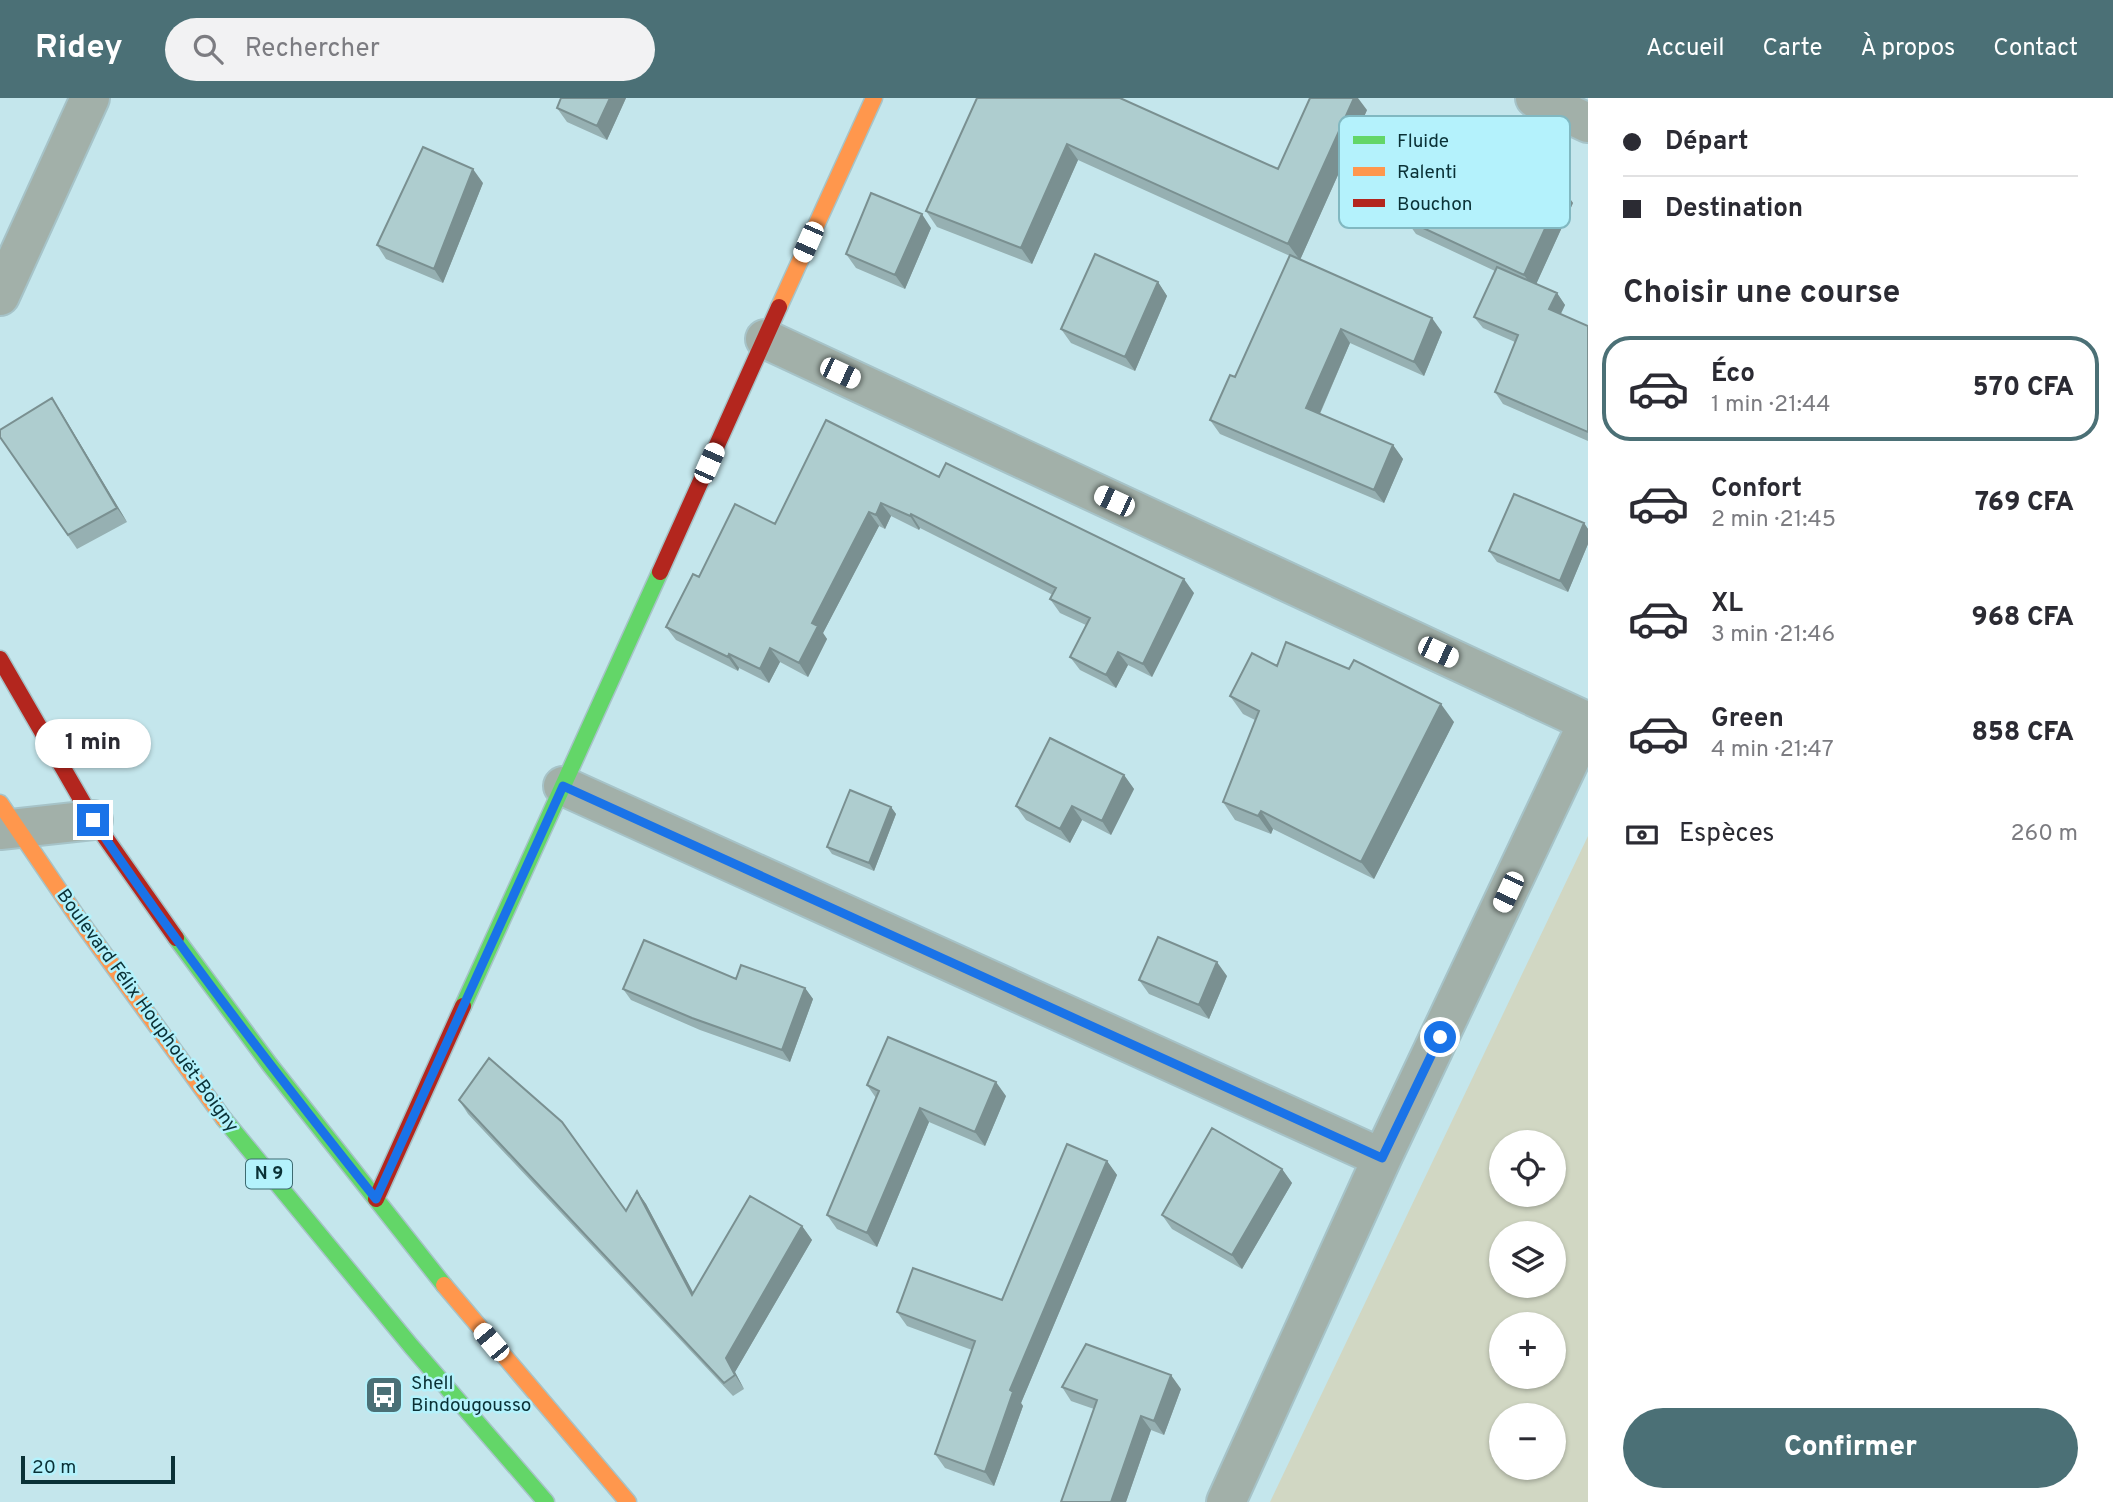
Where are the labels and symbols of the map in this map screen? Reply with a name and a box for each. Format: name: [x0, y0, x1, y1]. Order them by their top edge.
legend: [1339, 116, 1570, 228]
text: Fluide: [1397, 130, 1449, 154]
text: Ralenti: [1397, 161, 1457, 185]
text: Bouchon: [1397, 193, 1473, 217]
car: [790, 219, 827, 265]
car: [817, 355, 864, 391]
car: [691, 440, 728, 486]
car: [1091, 483, 1138, 519]
car: [1415, 634, 1462, 670]
callout: 1 min: [35, 718, 151, 768]
route end: [77, 804, 109, 836]
car: [1490, 869, 1527, 915]
street label: Boulevard Félix Houphouët-Boigny: [50, 884, 244, 1138]
route start: [1424, 1021, 1456, 1053]
road number: N 9: [246, 1160, 292, 1189]
car: [470, 1319, 513, 1365]
place label: Shell Bindougousso: [411, 1372, 531, 1418]
bus stop icon: Shell Bindougousso: [363, 1374, 405, 1416]
scale bar: [21, 1453, 175, 1485]

